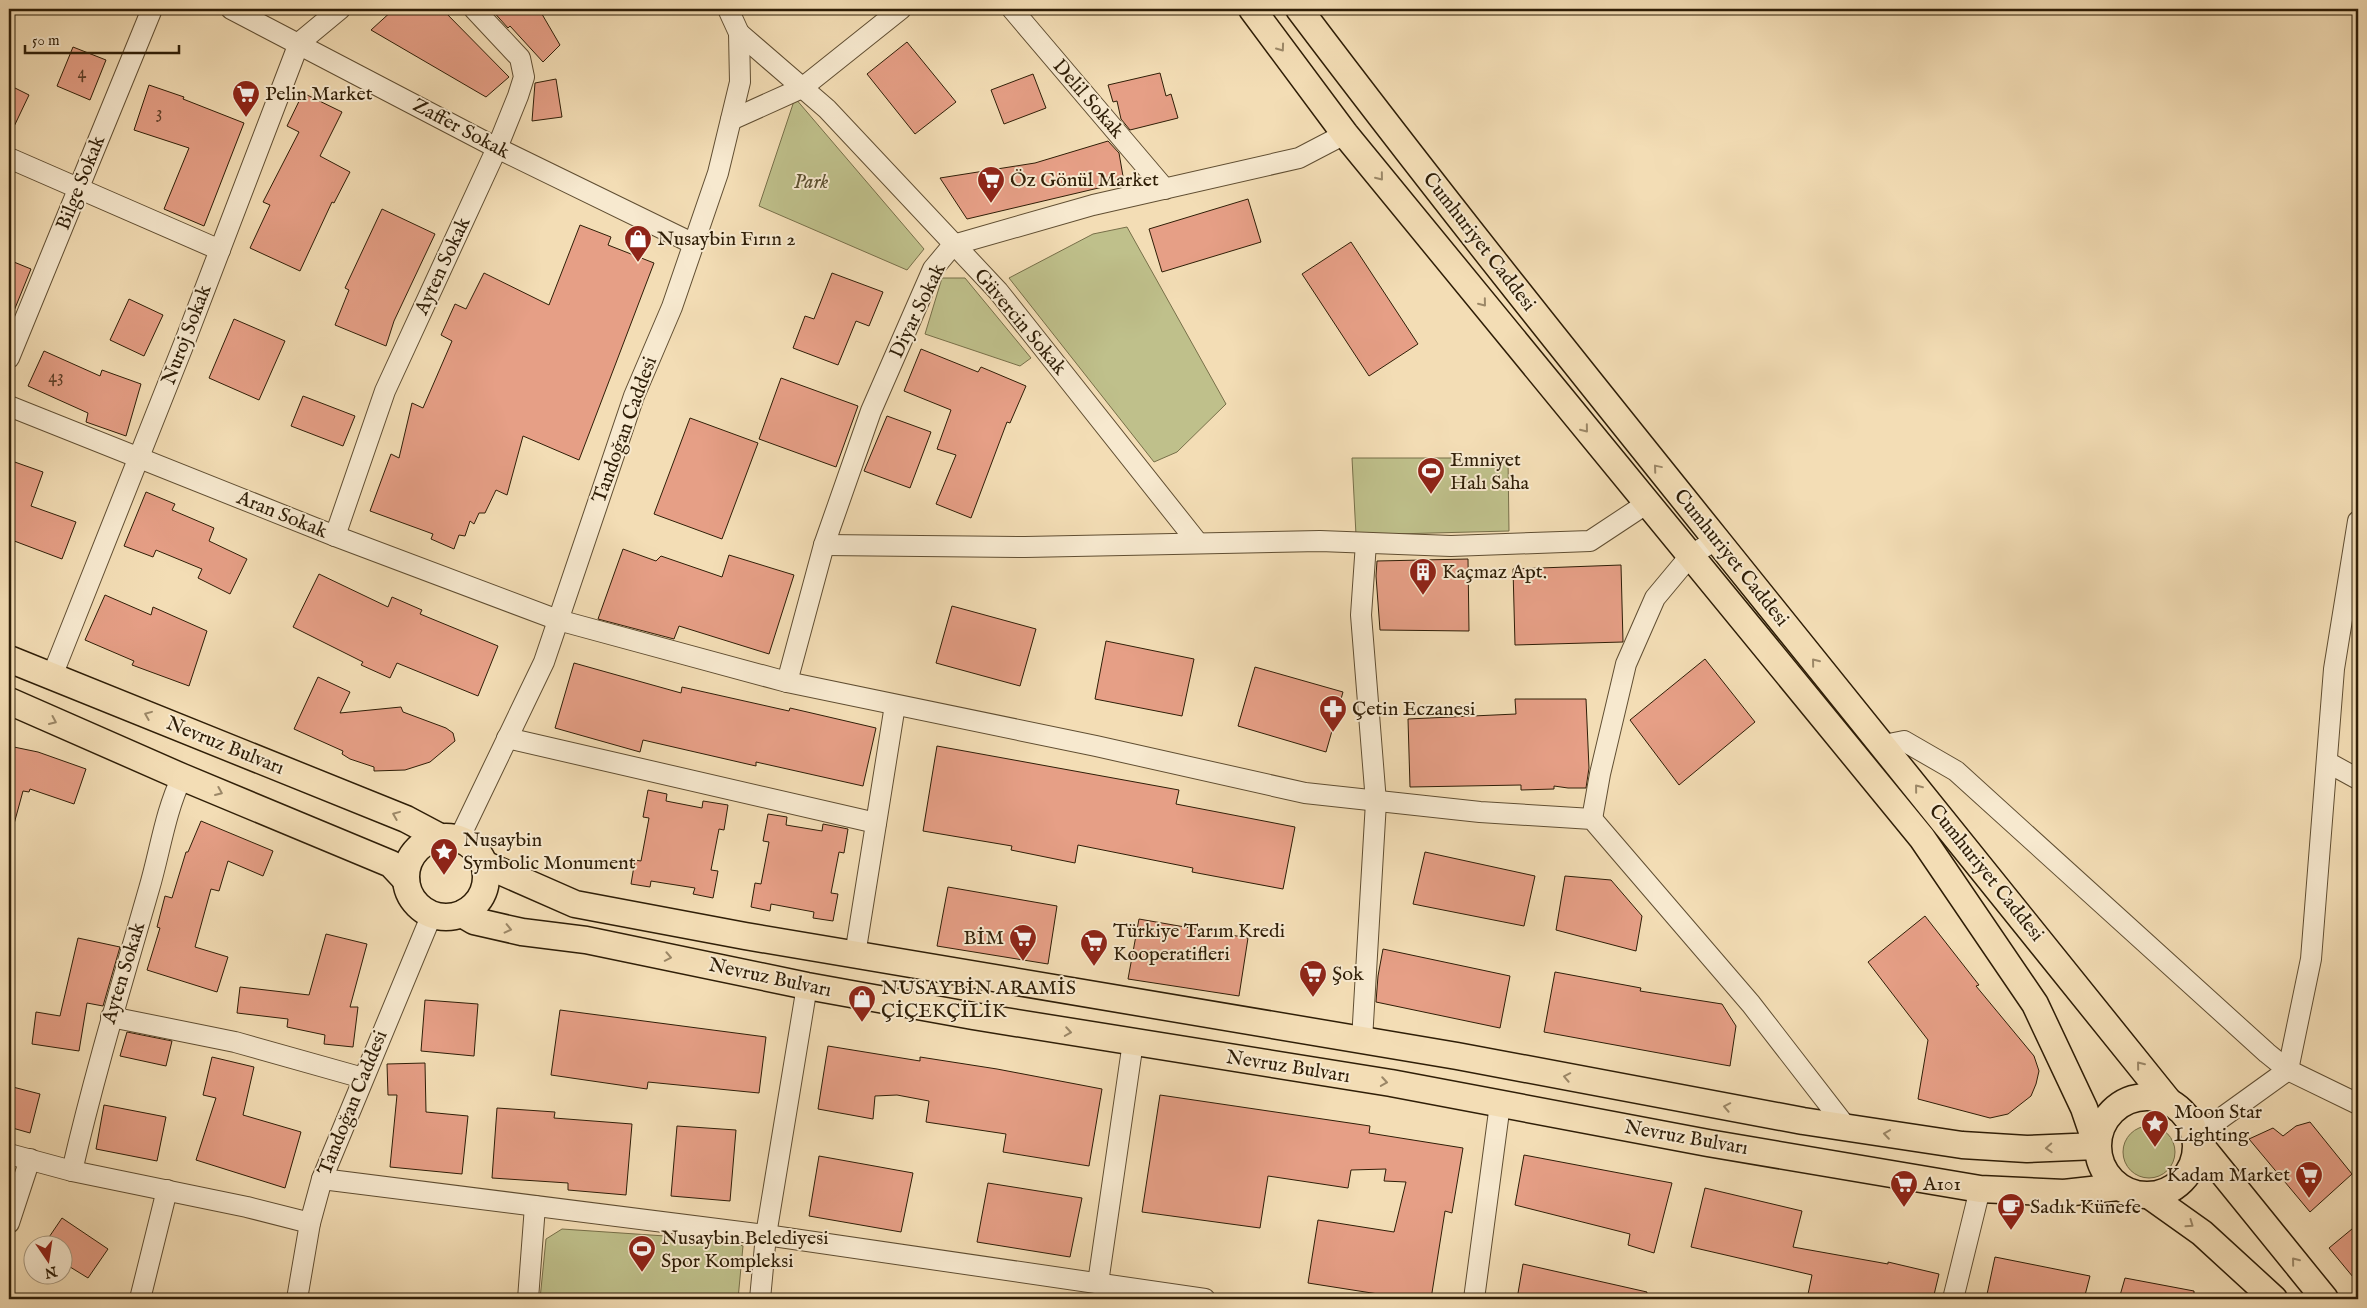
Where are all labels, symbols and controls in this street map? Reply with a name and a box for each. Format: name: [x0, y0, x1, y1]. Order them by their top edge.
scale bar: [25, 22, 179, 54]
text: 50 m: [32, 31, 60, 50]
one-way arrow: [1276, 42, 1284, 51]
street label: Delil Sokak: [1047, 54, 1129, 144]
house number: 4: [78, 62, 87, 85]
supermarket icon: Pelin Market: [231, 79, 261, 118]
place label: Pelin Market: [265, 82, 373, 107]
street label: Zaffer Sokak: [408, 93, 514, 165]
house number: 3: [156, 102, 162, 125]
street label: Bilge Sokak: [51, 132, 111, 234]
supermarket icon: Öz Gönül Market: [976, 165, 1006, 204]
place label: Öz Gönül Market: [1010, 168, 1159, 193]
street label: Cumhuriyet Caddesi: [1417, 168, 1541, 316]
park label: Park: [794, 170, 828, 195]
one-way arrow: [1374, 171, 1382, 180]
street label: Ayten Sokak: [409, 213, 477, 320]
shop icon: Nusaybin Fırın 2: [623, 224, 653, 263]
place label: Nusaybin Fırın 2: [657, 227, 796, 252]
street label: Diyar Sokak: [884, 259, 952, 362]
street label: Güvercin Sokak: [968, 264, 1072, 381]
street label: Nuroj Sokak: [156, 281, 218, 389]
one-way arrow: [1477, 297, 1485, 306]
street label: Tandoğan Caddesi: [587, 353, 663, 507]
house number: 43: [48, 366, 64, 389]
one-way arrow: [1580, 423, 1588, 432]
place label: Emniyet Halı Saha: [1450, 448, 1530, 496]
sports icon: Emniyet Halı Saha: [1416, 456, 1446, 495]
one-way arrow: [1654, 464, 1663, 473]
street label: Cumhuriyet Caddesi: [1668, 484, 1794, 632]
street label: Aran Sokak: [232, 485, 331, 545]
building icon: Kaçmaz Apt.: [1408, 557, 1438, 596]
place label: Kaçmaz Apt.: [1442, 560, 1547, 585]
one-way arrow: [1812, 658, 1821, 667]
pharmacy icon: Çetin Eczanesi: [1318, 694, 1348, 733]
place label: Çetin Eczanesi: [1352, 697, 1475, 722]
one-way arrow: [144, 711, 153, 722]
street label: Nevruz Bulvarı: [162, 711, 288, 781]
one-way arrow: [48, 714, 57, 725]
one-way arrow: [1914, 784, 1923, 793]
one-way arrow: [214, 786, 223, 796]
street label: Cumhuriyet Caddesi: [1923, 799, 2049, 947]
one-way arrow: [392, 811, 401, 821]
place label: Nusaybin Symbolic Monument: [463, 828, 636, 876]
place icon: Nusaybin Symbolic Monument: [429, 837, 459, 876]
street label: Ayten Sokak: [96, 919, 151, 1028]
place label: Türkiye Tarım Kredi Kooperatifleri: [1113, 919, 1285, 967]
one-way arrow: [503, 923, 512, 934]
supermarket icon: BİM: [1008, 923, 1038, 962]
place label: BİM: [963, 926, 1004, 951]
supermarket icon: Türkiye Tarım Kredi Kooperatifleri: [1079, 928, 1109, 967]
one-way arrow: [663, 951, 672, 961]
street label: Nevruz Bulvarı: [706, 953, 834, 1003]
supermarket icon: Şok: [1298, 959, 1328, 998]
place label: Şok: [1332, 962, 1364, 987]
place label: NUSAYBİN ARAMİS ÇİÇEKÇİLİK: [881, 976, 1076, 1024]
shop icon: NUSAYBİN ARAMİS ÇİÇEKÇİLİK: [847, 984, 877, 1023]
one-way arrow: [1064, 1026, 1072, 1036]
street label: Tandoğan Caddesi: [313, 1027, 393, 1179]
street label: Nevruz Bulvarı: [1224, 1045, 1352, 1089]
one-way arrow: [2136, 1061, 2145, 1070]
one-way arrow: [1563, 1073, 1572, 1083]
one-way arrow: [1380, 1076, 1388, 1087]
place label: Moon Star Lighting: [2174, 1100, 2263, 1148]
one-way arrow: [1723, 1103, 1731, 1113]
place icon: Moon Star Lighting: [2140, 1109, 2170, 1148]
street label: Nevruz Bulvarı: [1622, 1115, 1750, 1161]
one-way arrow: [1883, 1129, 1891, 1140]
one-way arrow: [2045, 1143, 2053, 1154]
supermarket icon: Kadam Market: [2294, 1160, 2324, 1199]
place label: Kadam Market: [2166, 1163, 2290, 1188]
supermarket icon: A101: [1889, 1169, 1919, 1208]
place label: A101: [1922, 1172, 1961, 1197]
cafe icon: Sadık Künefe: [1996, 1192, 2026, 1231]
place label: Sadık Künefe: [2030, 1195, 2141, 1220]
one-way arrow: [2184, 1218, 2193, 1227]
place label: Nusaybin Belediyesi Spor Kompleksi: [661, 1226, 829, 1274]
sports icon: Nusaybin Belediyesi Spor Kompleksi: [627, 1234, 657, 1273]
north arrow: [22, 1236, 72, 1286]
one-way arrow: [2291, 1258, 2300, 1267]
text: N: [43, 1261, 60, 1282]

